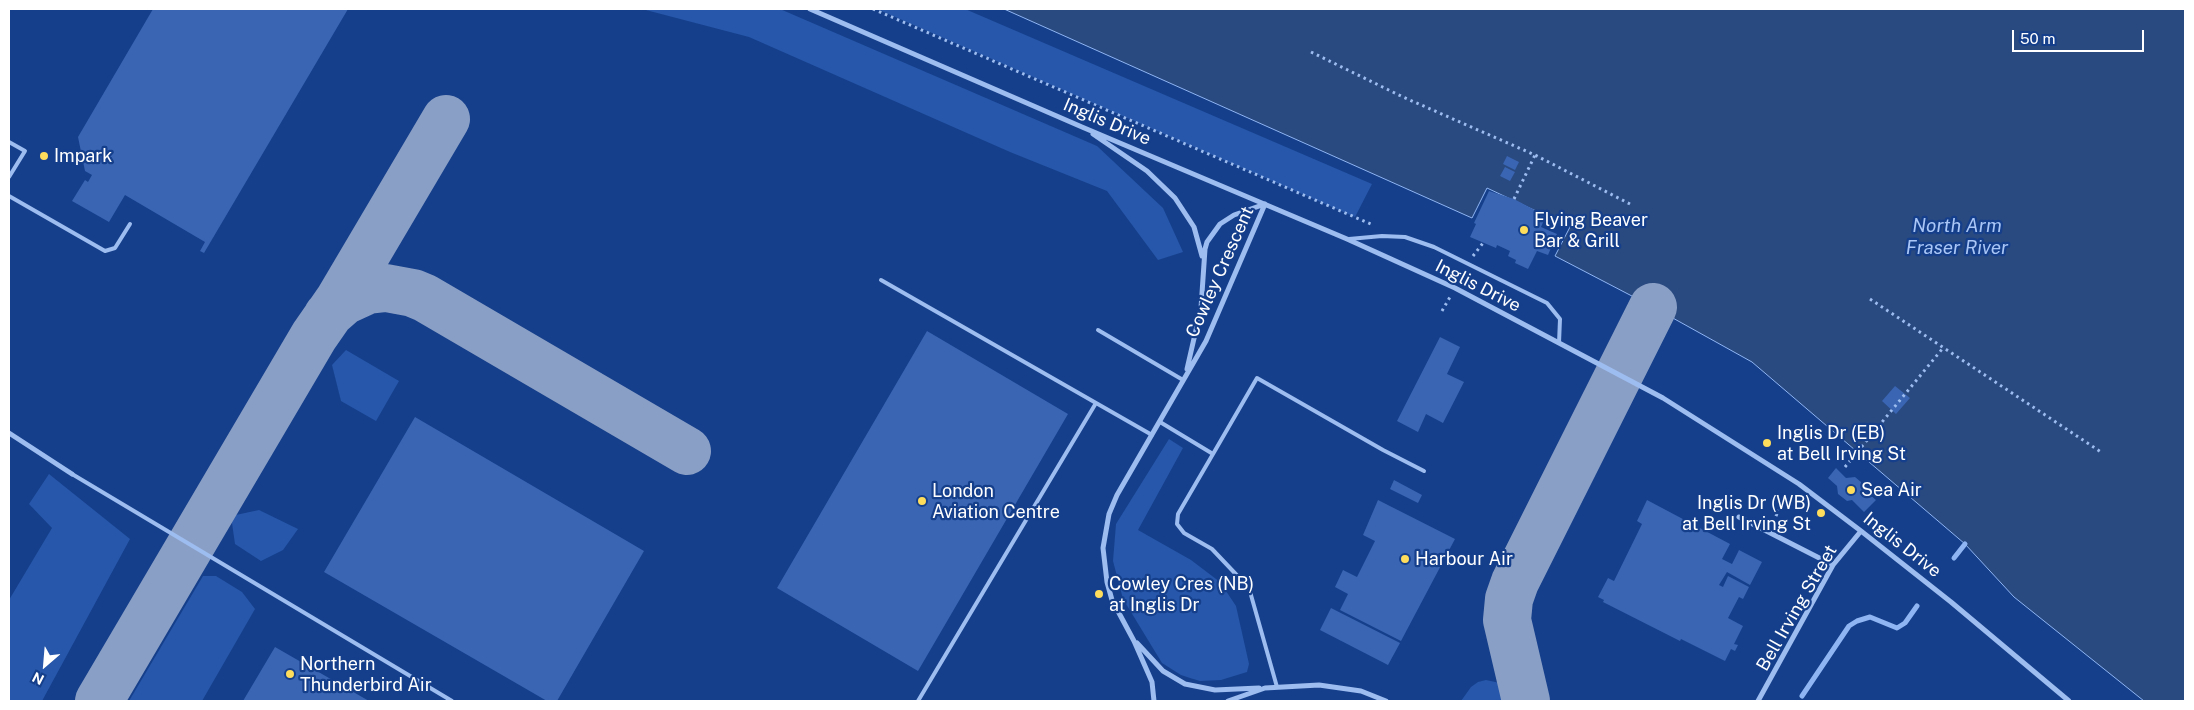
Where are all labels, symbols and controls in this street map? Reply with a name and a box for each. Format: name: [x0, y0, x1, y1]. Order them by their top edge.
scale bar: [2014, 20, 2146, 52]
text: 50 m: [2020, 30, 2055, 47]
street label: Inglis Drive: [1060, 94, 1154, 150]
place label: Impark: [54, 145, 112, 167]
marker: Impark: [38, 150, 50, 162]
street label: Cowley Crescent: [1181, 203, 1259, 341]
place label: Flying Beaver Bar & Grill: [1534, 209, 1648, 252]
water label: North Arm Fraser River: [1906, 215, 2008, 259]
marker: Flying Beaver Bar & Grill: [1518, 224, 1530, 236]
street label: Inglis Drive: [1432, 255, 1524, 317]
place label: Inglis Dr (EB) at Bell Irving St: [1777, 422, 1906, 464]
marker: Inglis Dr (EB) at Bell Irving St: [1761, 437, 1773, 449]
place label: Sea Air: [1861, 479, 1922, 501]
place label: London Aviation Centre: [932, 480, 1060, 522]
marker: Sea Air: [1845, 484, 1857, 496]
place label: Inglis Dr (WB) at Bell Irving St: [1682, 492, 1811, 534]
marker: London Aviation Centre: [916, 495, 928, 507]
marker: Inglis Dr (WB) at Bell Irving St: [1815, 507, 1827, 519]
street label: Inglis Drive: [1859, 508, 1945, 582]
street label: Bell Irving Street: [1752, 541, 1842, 675]
place label: Harbour Air: [1415, 548, 1513, 570]
marker: Harbour Air: [1399, 553, 1411, 565]
place label: Cowley Cres (NB) at Inglis Dr: [1109, 573, 1254, 616]
marker: Cowley Cres (NB) at Inglis Dr: [1093, 588, 1105, 600]
north arrow: [20, 640, 70, 690]
place label: Northern Thunderbird Air: [300, 653, 432, 696]
marker: Northern Thunderbird Air: [284, 668, 296, 680]
text: N: [30, 669, 47, 688]

